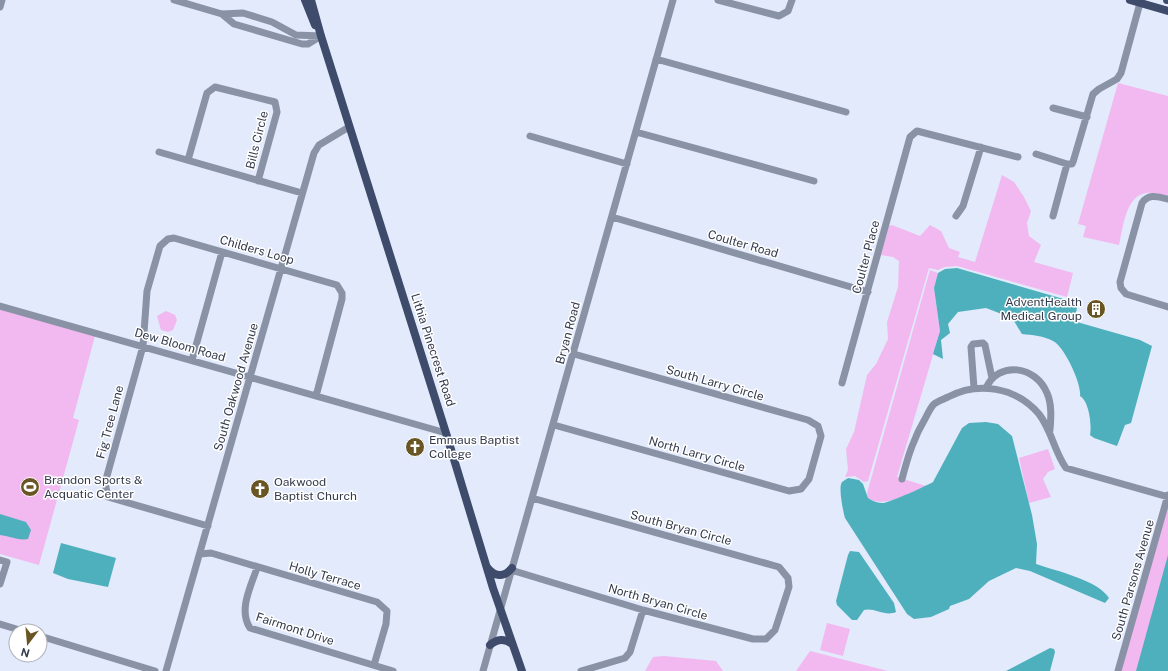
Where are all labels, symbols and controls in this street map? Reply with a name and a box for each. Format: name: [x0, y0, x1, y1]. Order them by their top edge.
street label: Bills Circle: [243, 109, 271, 171]
street label: Coulter Place: [849, 219, 883, 295]
street label: Coulter Road: [706, 227, 780, 261]
street label: Childers Loop: [218, 233, 296, 267]
street label: Lithia Pinecrest Road: [408, 292, 458, 408]
place label: AdventHealth Medical Group: [1000, 295, 1082, 323]
building icon: AdventHealth Medical Group: [1085, 298, 1107, 320]
street label: Bryan Road: [553, 300, 583, 366]
street label: South Oakwood Avenue: [211, 321, 261, 453]
street label: Dew Bloom Road: [133, 325, 227, 365]
street label: South Larry Circle: [665, 362, 766, 404]
street label: Fig Tree Lane: [93, 384, 127, 460]
place label: Emmaus Baptist College: [429, 433, 520, 461]
street label: North Larry Circle: [647, 434, 747, 474]
church icon: Emmaus Baptist College: [404, 436, 426, 458]
place label: Brandon Sports & Acquatic Center: [44, 473, 142, 501]
place label: Oakwood Baptist Church: [274, 475, 357, 503]
sports icon: Brandon Sports & Acquatic Center: [19, 476, 41, 498]
church icon: Oakwood Baptist Church: [249, 478, 271, 500]
street label: South Bryan Circle: [629, 508, 733, 548]
street label: South Parsons Avenue: [1109, 518, 1157, 642]
street label: Holly Terrace: [287, 559, 363, 593]
street label: North Bryan Circle: [607, 581, 710, 623]
street label: Fairmont Drive: [254, 610, 336, 648]
north arrow: [8, 623, 48, 663]
text: N: [19, 646, 31, 660]

